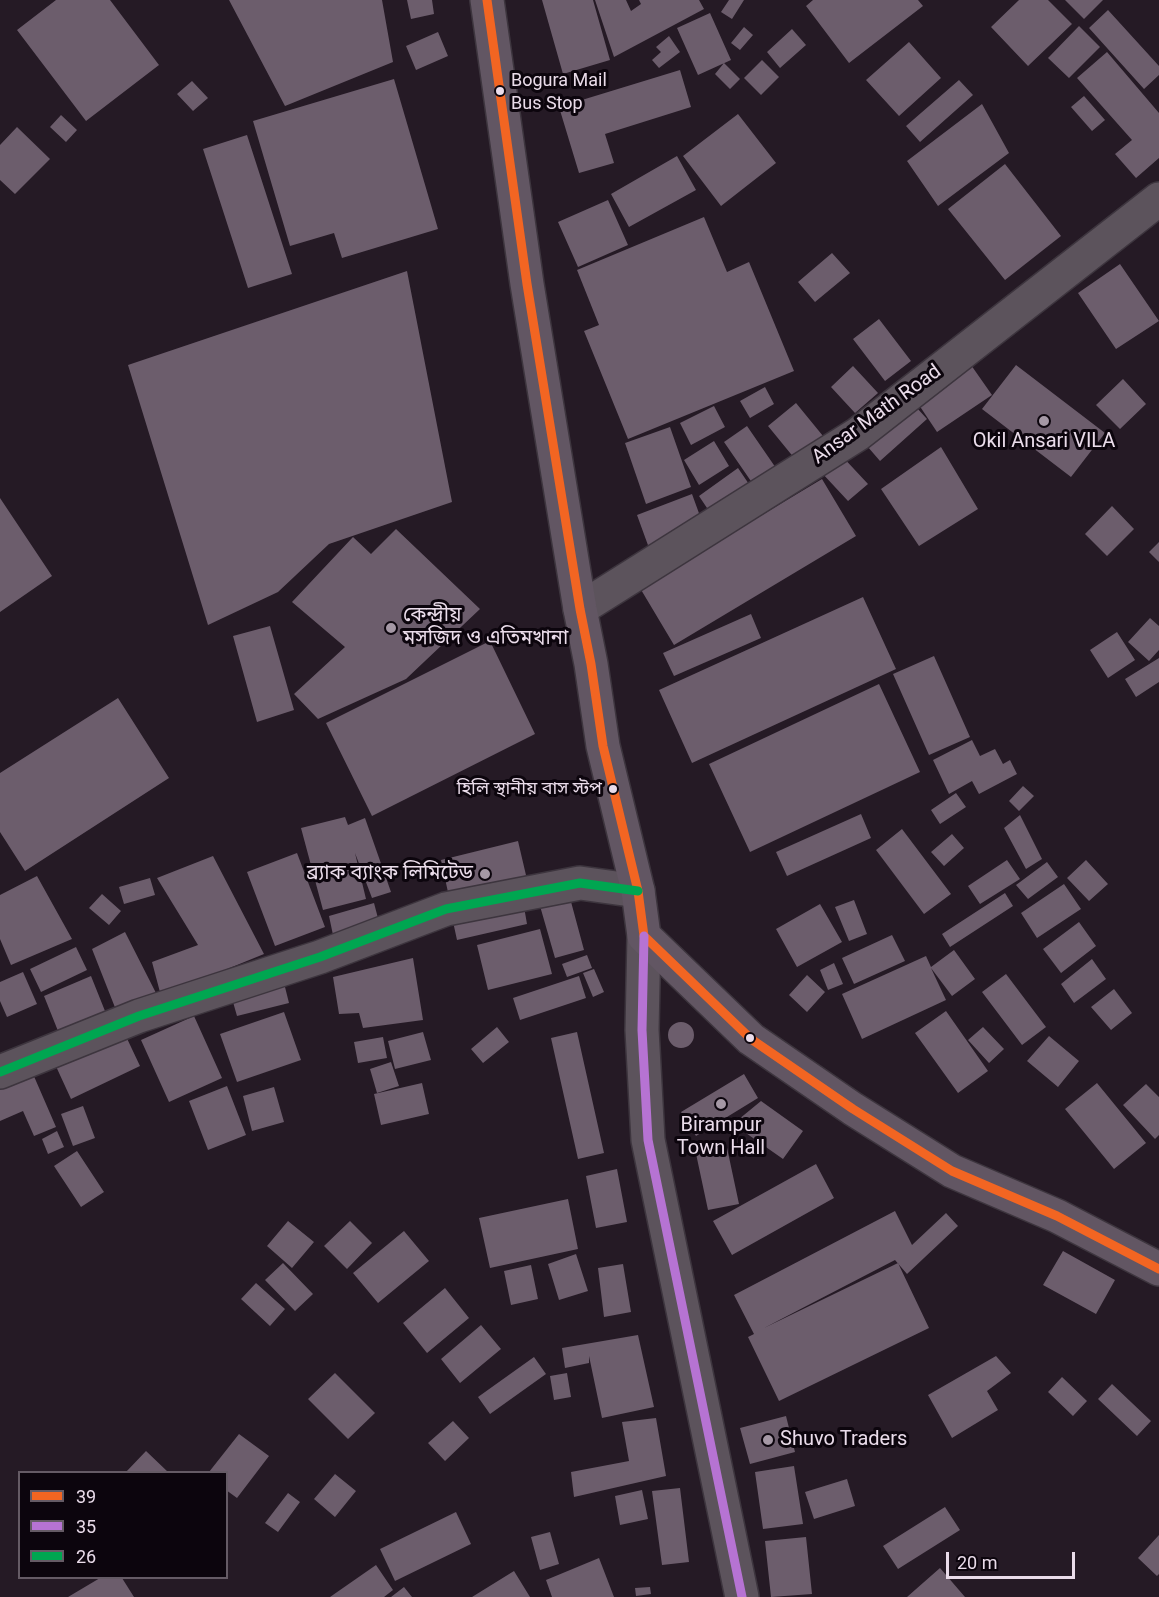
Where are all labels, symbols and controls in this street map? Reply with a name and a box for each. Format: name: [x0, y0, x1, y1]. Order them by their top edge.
place label: Bogura Mail Bus Stop: [511, 70, 607, 112]
marker: Bogura Mail Bus Stop: [494, 85, 506, 97]
street label: Ansar Math Road: [808, 360, 946, 470]
marker: Okil Ansari VILA: [1037, 414, 1051, 428]
place label: Okil Ansari VILA: [973, 430, 1115, 454]
place label: কেন্দ্রীয় মসজিদ ও এতিমখানা: [403, 604, 568, 651]
marker: কেন্দ্রীয় মসজিদ ও এতিমখানা: [384, 621, 398, 635]
place label: হিলি স্থানীয় বাস স্টপ: [457, 778, 602, 800]
marker: হিলি স্থানীয় বাস স্টপ: [607, 783, 619, 795]
place label: ব্র্যাক ব্যাংক লিমিটেড: [307, 862, 473, 886]
marker: ব্র্যাক ব্যাংক লিমিটেড: [478, 867, 492, 881]
unlabelled marker: [744, 1032, 756, 1044]
marker: Birampur Town Hall: [714, 1097, 728, 1111]
place label: Birampur Town Hall: [677, 1114, 765, 1161]
place label: Shuvo Traders: [780, 1428, 907, 1452]
marker: Shuvo Traders: [761, 1433, 775, 1447]
legend: [18, 1471, 228, 1579]
text: 39: [76, 1486, 96, 1507]
text: 35: [76, 1516, 96, 1537]
scale bar: [949, 1540, 1078, 1578]
text: 26: [76, 1546, 96, 1567]
text: 20 m: [957, 1552, 997, 1573]

